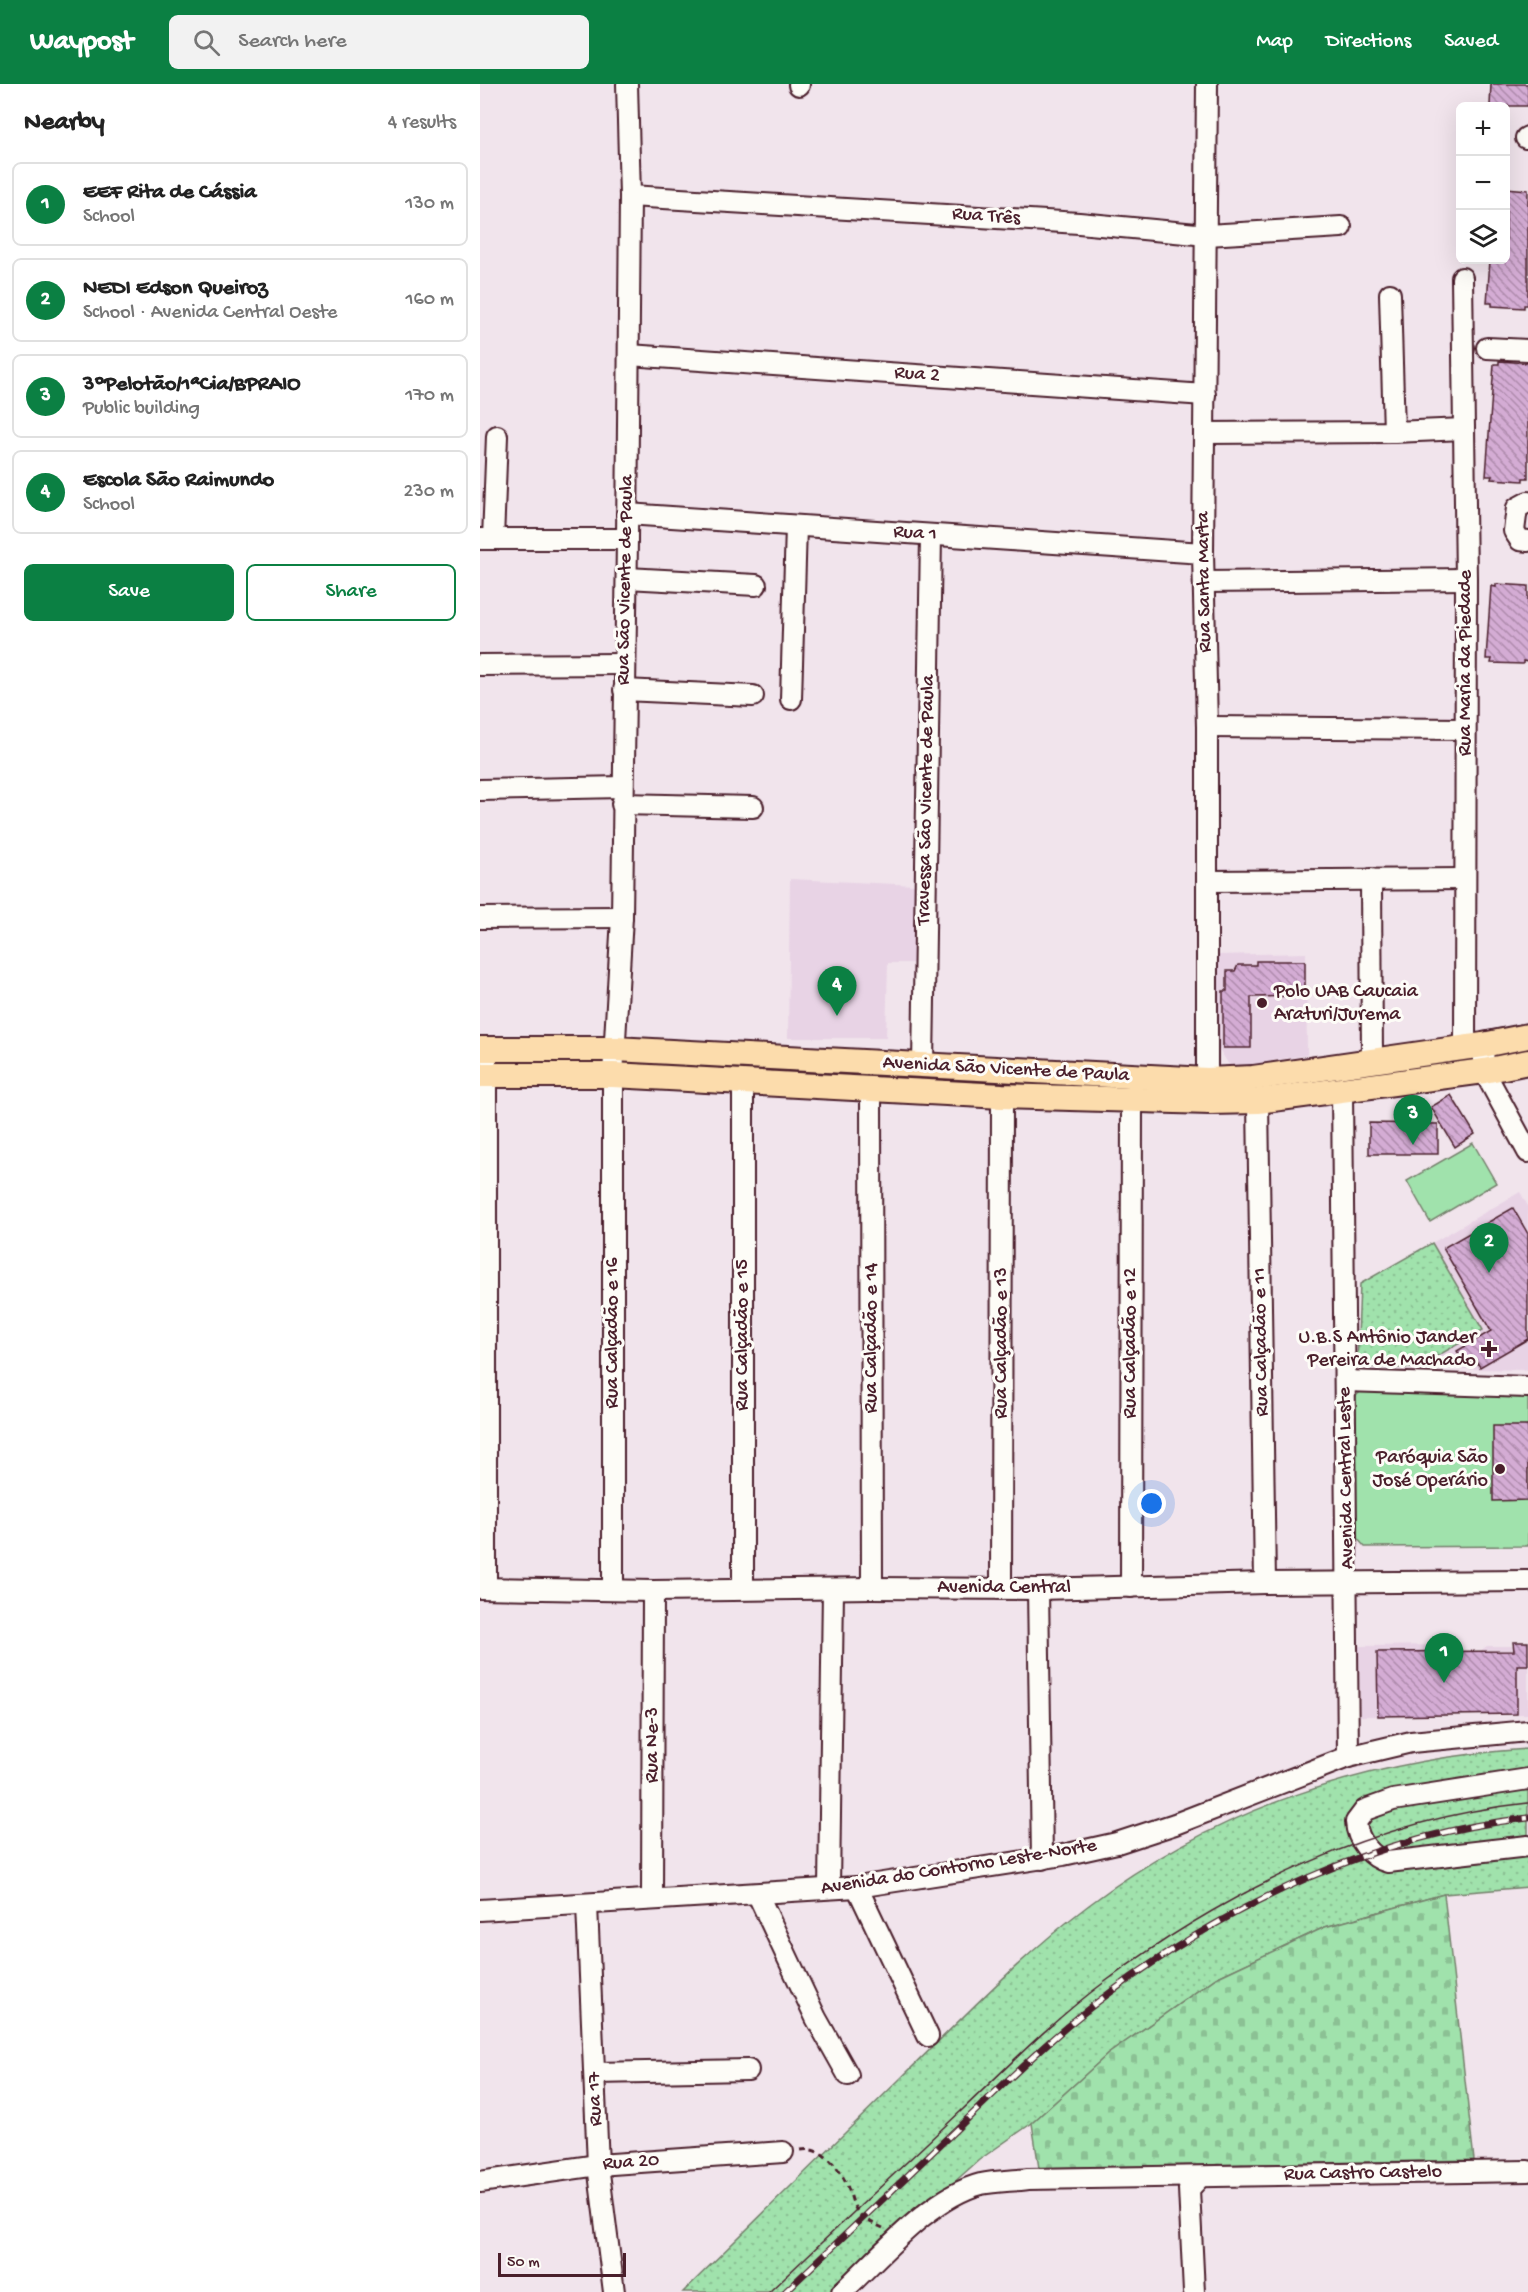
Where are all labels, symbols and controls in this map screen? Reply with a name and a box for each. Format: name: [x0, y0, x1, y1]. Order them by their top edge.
search box: [169, 15, 589, 69]
text: Waypost: [30, 26, 133, 59]
icon: search: [190, 26, 223, 59]
text: Search here: [238, 29, 347, 55]
text: Map: [1256, 30, 1293, 55]
text: Directions: [1326, 30, 1411, 55]
text: Saved: [1444, 30, 1498, 55]
map controls: [1456, 102, 1510, 264]
button: +: [1456, 102, 1510, 156]
text: Nearby: [24, 108, 105, 139]
text: 4 results: [388, 112, 456, 135]
button: −: [1456, 156, 1510, 210]
text: EEF Rita de Cássia: [83, 180, 256, 206]
text: 1: [41, 193, 50, 216]
text: 130 m: [405, 193, 454, 216]
street label: Rua Três: [951, 203, 1021, 231]
text: School: [83, 206, 135, 229]
button: layers: [1456, 210, 1510, 264]
text: NEDI Edson Queiroz: [83, 276, 268, 302]
text: 2: [41, 289, 50, 312]
text: 160 m: [405, 289, 454, 312]
text: School · Avenida Central Oeste: [83, 302, 337, 325]
street label: Rua 2: [893, 362, 941, 388]
text: 3ºPelotão/1ªCia/BPRAIO: [83, 372, 300, 398]
text: 3: [40, 385, 51, 408]
text: 170 m: [405, 385, 454, 408]
text: Public building: [83, 398, 200, 421]
text: Escola São Raimundo: [83, 468, 274, 494]
street label: Rua São Vicente de Paula: [613, 474, 639, 685]
text: 4: [41, 481, 50, 504]
text: 230 m: [404, 481, 454, 504]
text: School: [83, 494, 135, 517]
street label: Rua Santa Marta: [1192, 510, 1218, 653]
street label: Rua 1: [892, 521, 938, 547]
button: Save: [24, 564, 234, 621]
button: Share: [246, 564, 456, 621]
street label: Rua Maria da Piedade: [1455, 569, 1478, 756]
street label: Travessa São Vicente de Paula: [913, 674, 941, 926]
pin: 4: [818, 966, 856, 1016]
place label: Polo UAB Caucaia Araturi/Jurema: [1273, 981, 1419, 1027]
marker: Polo UAB Caucaia Araturi/Jurema: [1255, 996, 1269, 1010]
street label: Avenida São Vicente de Paula: [882, 1052, 1131, 1088]
pin: 3: [1394, 1096, 1432, 1145]
pin: 2: [1470, 1224, 1508, 1273]
street label: Rua Calçadão e 16: [602, 1257, 625, 1409]
street label: Rua Calçadão e 15: [732, 1259, 755, 1411]
street label: Rua Calçadão e 14: [861, 1262, 884, 1413]
street label: Rua Calçadão e 13: [991, 1267, 1014, 1419]
street label: Rua Calçadão e 12: [1120, 1267, 1143, 1418]
street label: Rua Calçadão e 11: [1249, 1267, 1275, 1417]
place label: U.B.S Antônio Jander Pereira de Machado: [1299, 1327, 1478, 1373]
marker: U.B.S Antônio Jander Pereira de Machado: [1480, 1340, 1498, 1358]
street label: Avenida Central Leste: [1334, 1386, 1360, 1569]
place label: Paróquia São José Operário: [1372, 1447, 1488, 1493]
marker: Paróquia São José Operário: [1493, 1462, 1507, 1476]
your location: [1137, 1489, 1166, 1518]
street label: Avenida Central: [937, 1577, 1071, 1600]
pin: 1: [1424, 1634, 1464, 1683]
street label: Rua Ne-3: [642, 1707, 665, 1783]
street label: Avenida do Contorno Leste-Norte: [819, 1835, 1099, 1901]
street label: Rua 17: [584, 2071, 608, 2126]
street label: Rua 20: [602, 2150, 660, 2176]
street label: Rua Castro Castelo: [1284, 2161, 1442, 2187]
scale bar: [498, 2250, 626, 2278]
text: 50 m: [507, 2254, 540, 2273]

